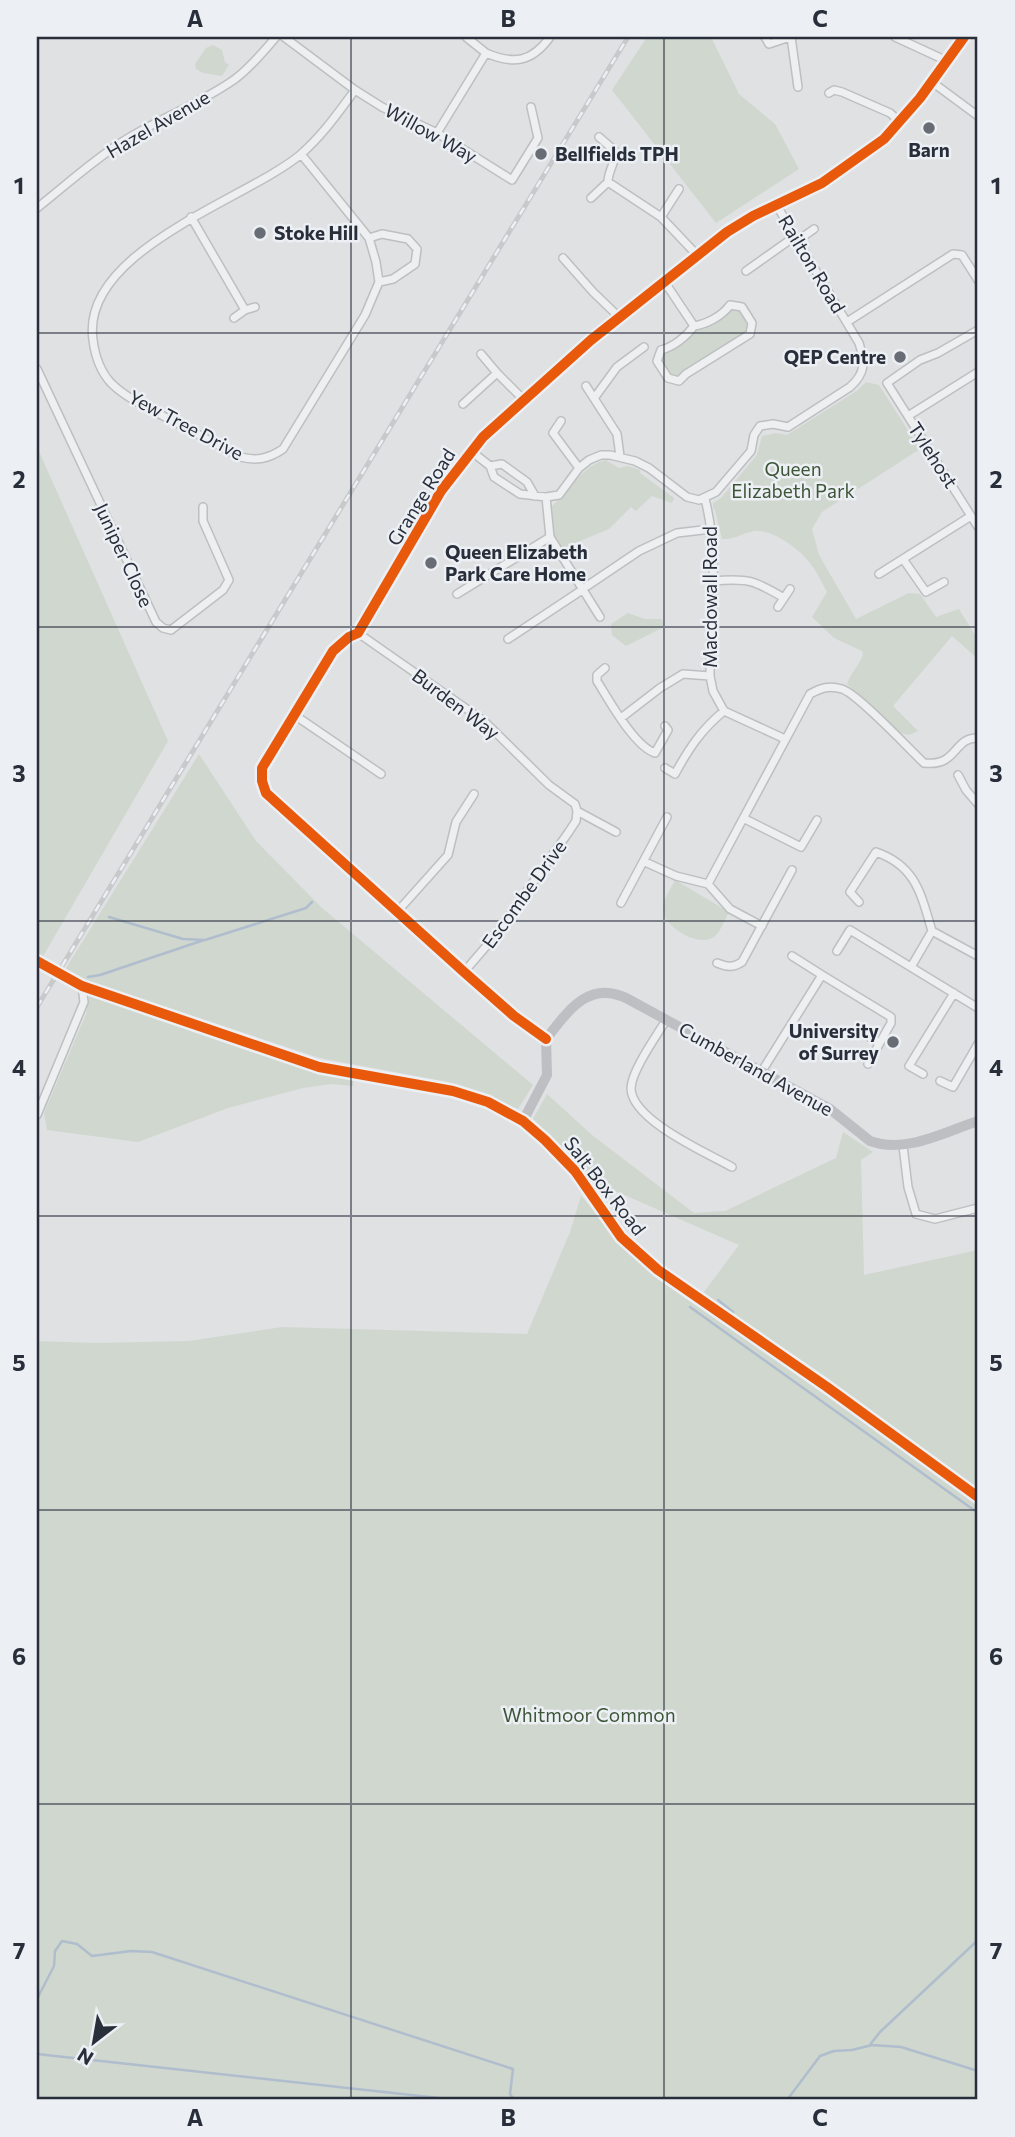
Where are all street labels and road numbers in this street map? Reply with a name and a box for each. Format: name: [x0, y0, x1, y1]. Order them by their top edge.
street label: Hazel Avenue: [102, 85, 213, 162]
street label: Willow Way: [381, 98, 481, 167]
street label: Railton Road: [774, 211, 851, 317]
street label: Yew Tree Drive: [125, 385, 248, 464]
street label: Tylehost: [904, 417, 963, 492]
street label: Grange Road: [382, 444, 460, 550]
street label: Juniper Close: [90, 499, 159, 610]
street label: Macdowall Road: [698, 526, 721, 668]
street label: Burden Way: [408, 663, 505, 744]
street label: Escombe Drive: [477, 835, 571, 952]
street label: Cumberland Avenue: [675, 1017, 837, 1120]
street label: Salt Box Road: [560, 1132, 651, 1240]

